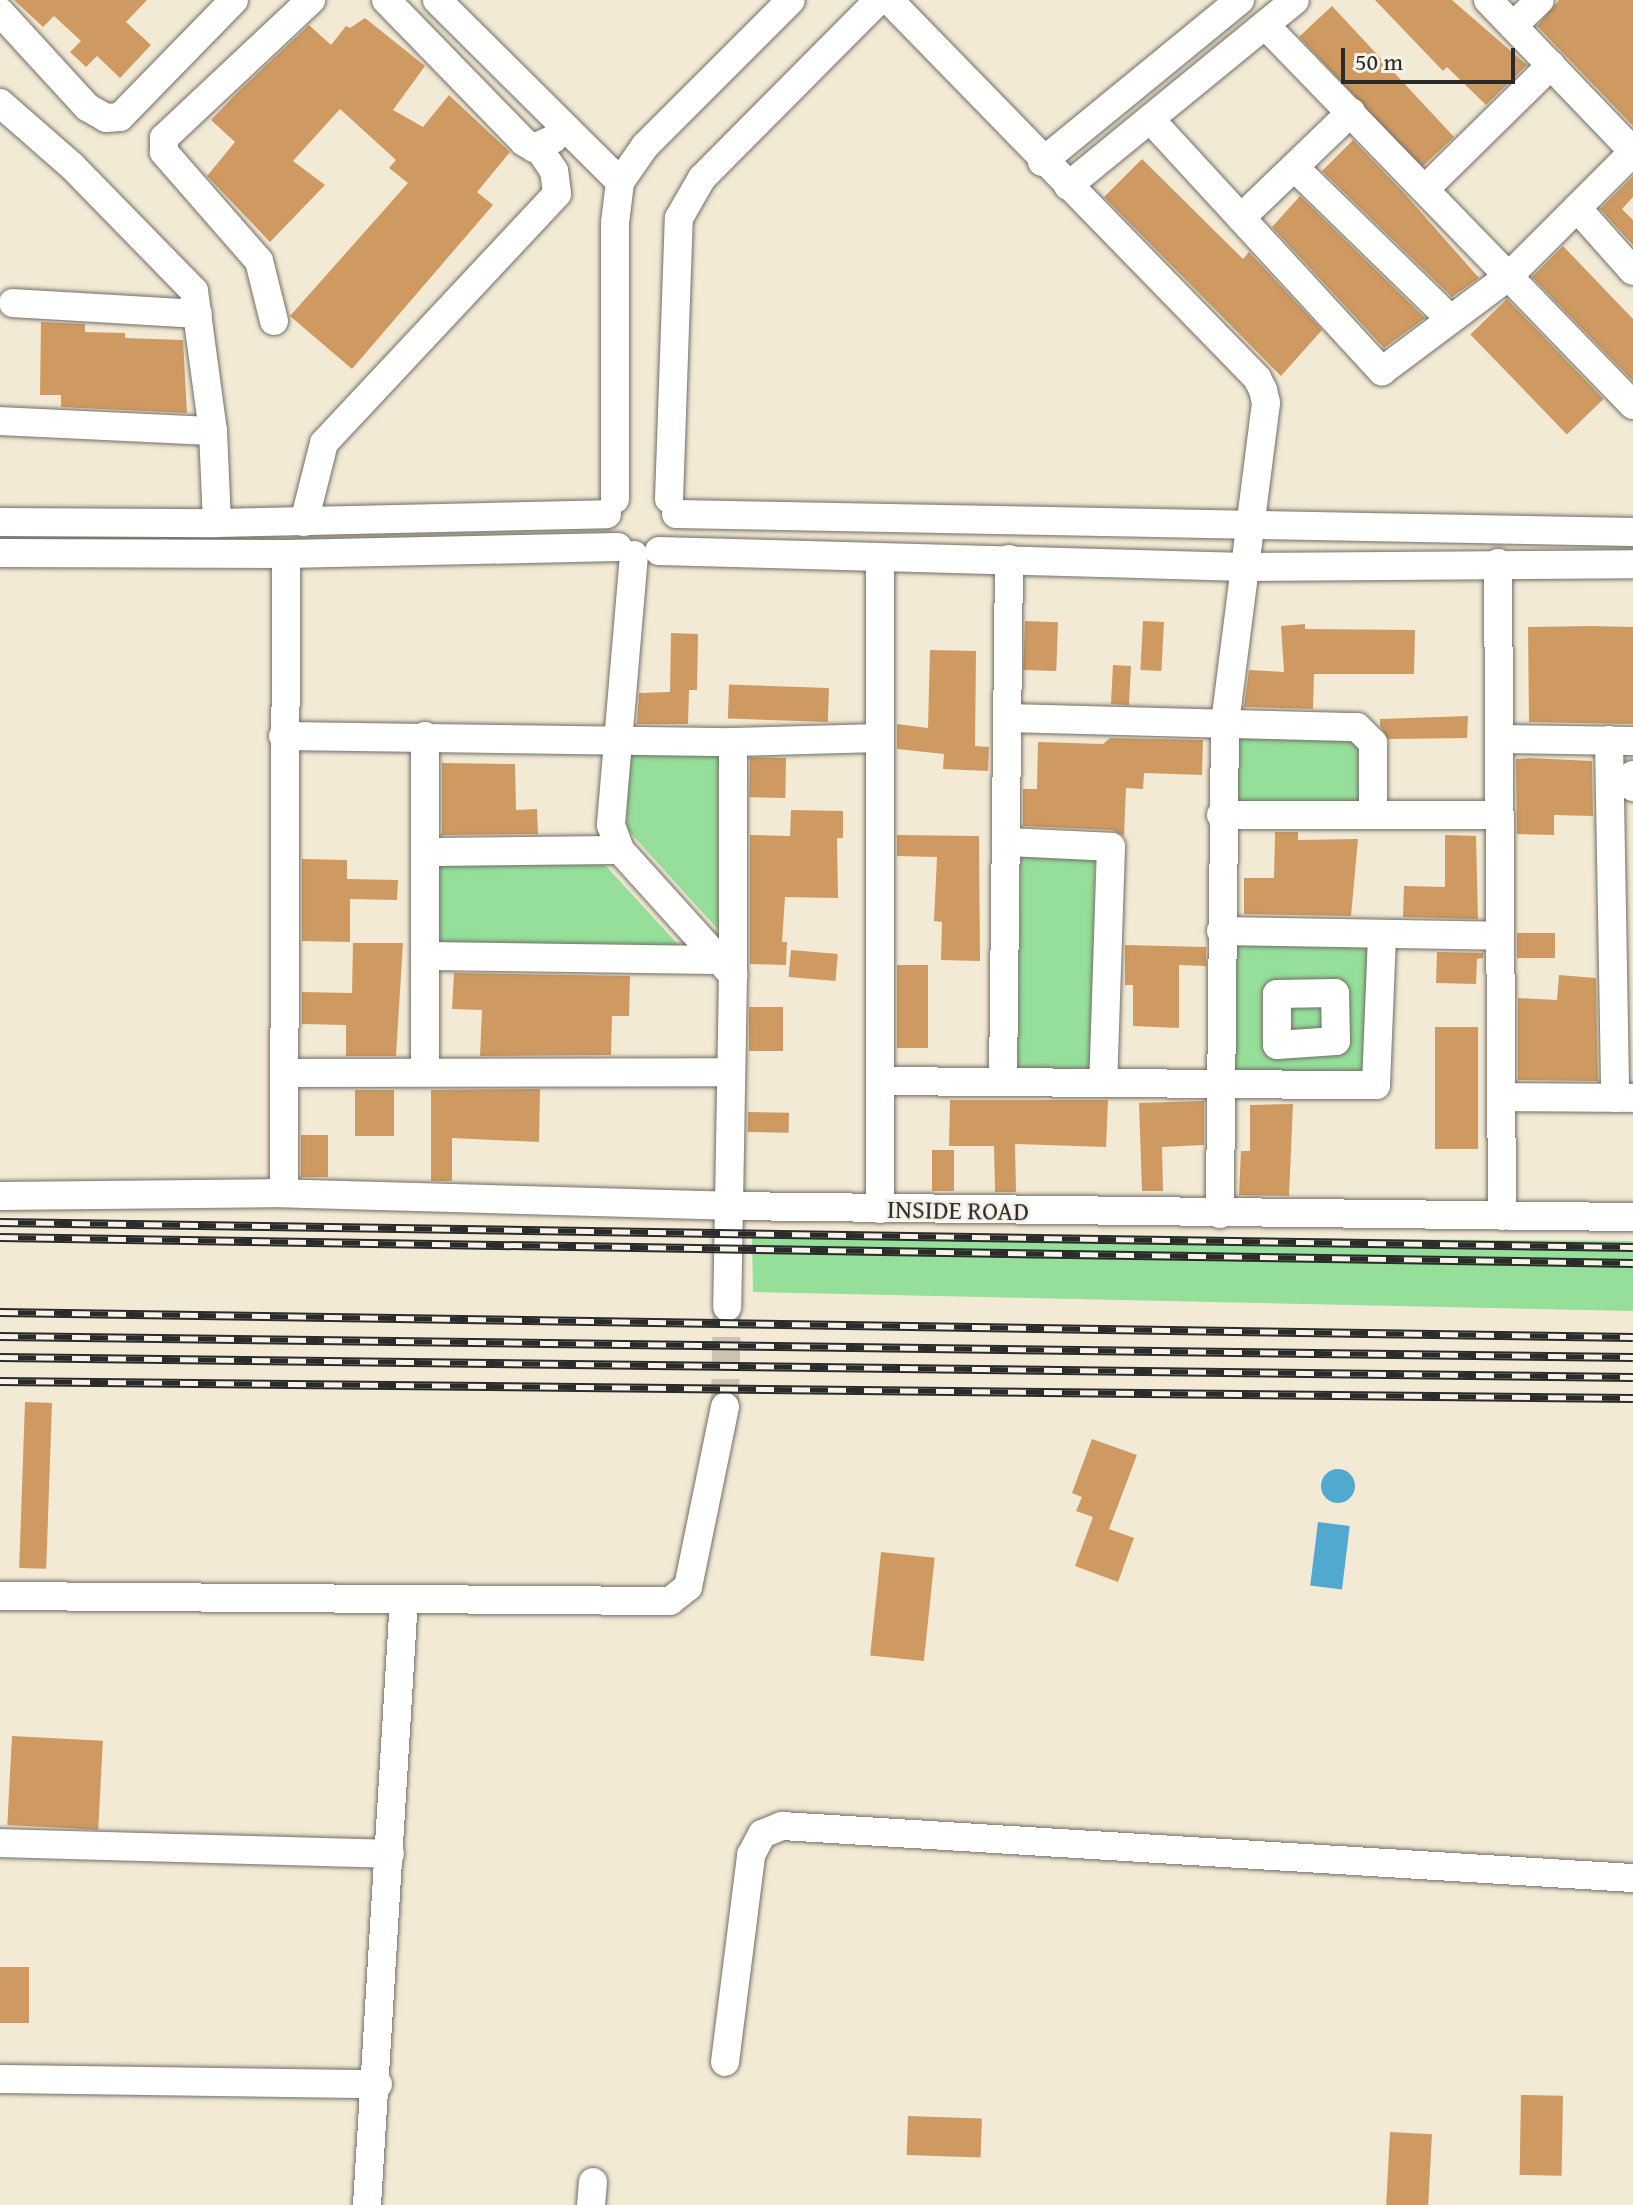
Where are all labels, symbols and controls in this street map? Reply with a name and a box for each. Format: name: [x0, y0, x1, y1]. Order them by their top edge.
scale bar: [1345, 32, 1519, 82]
text: 50 m: [1355, 44, 1403, 79]
street label: INSIDE ROAD: [887, 1193, 1029, 1227]

